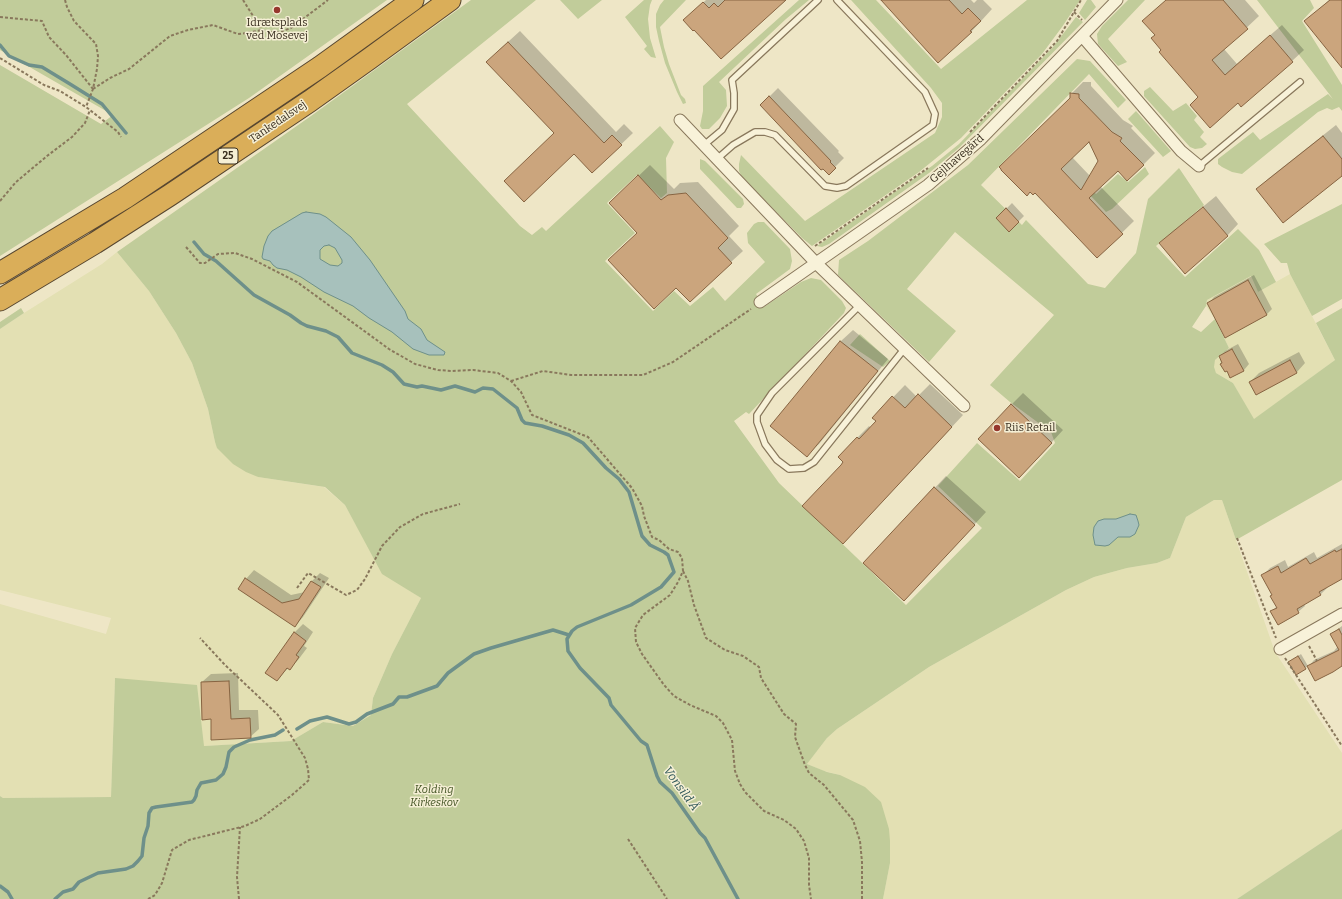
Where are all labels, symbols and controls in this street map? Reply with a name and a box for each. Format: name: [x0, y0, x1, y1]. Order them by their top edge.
marker: Idrætsplads ved Mosevej: [272, 5, 282, 15]
place label: Idrætsplads ved Mosevej: [246, 16, 308, 42]
street label: Tankedalsvej: [247, 98, 309, 146]
street label: Gejlhavegård: [927, 132, 987, 186]
road number: 25: [218, 148, 238, 164]
place label: Riis Retail: [1005, 421, 1055, 435]
marker: Riis Retail: [992, 423, 1002, 433]
water label: Vonsild Å: [660, 764, 702, 814]
park label: Kolding Kirkeskov: [410, 783, 458, 809]

